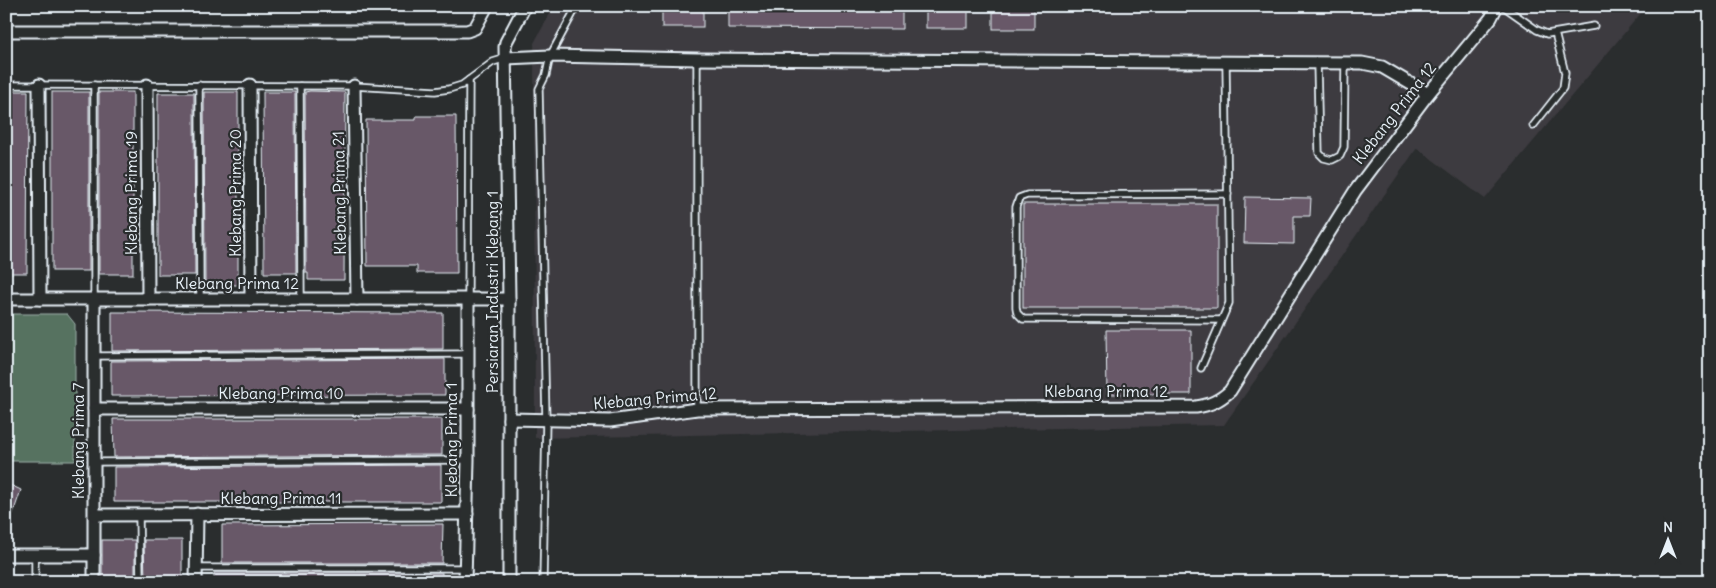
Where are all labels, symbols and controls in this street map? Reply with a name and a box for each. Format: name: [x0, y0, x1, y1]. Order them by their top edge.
street label: Klebang Prima 12: [1348, 58, 1440, 168]
street label: Klebang Prima 20: [225, 129, 245, 257]
street label: Klebang Prima 19: [121, 131, 141, 255]
street label: Klebang Prima 21: [328, 131, 350, 255]
street label: Persiaran Industri Klebang 1: [482, 191, 502, 393]
street label: Klebang Prima 12: [175, 273, 299, 293]
street label: Klebang Prima 12: [1044, 381, 1168, 401]
street label: Klebang Prima 1: [441, 382, 461, 498]
street label: Klebang Prima 7: [68, 383, 88, 499]
street label: Klebang Prima 10: [218, 383, 344, 403]
street label: Klebang Prima 12: [592, 383, 718, 413]
street label: Klebang Prima 11: [220, 488, 342, 508]
north arrow: [1644, 516, 1694, 566]
text: N: [1663, 518, 1673, 536]

